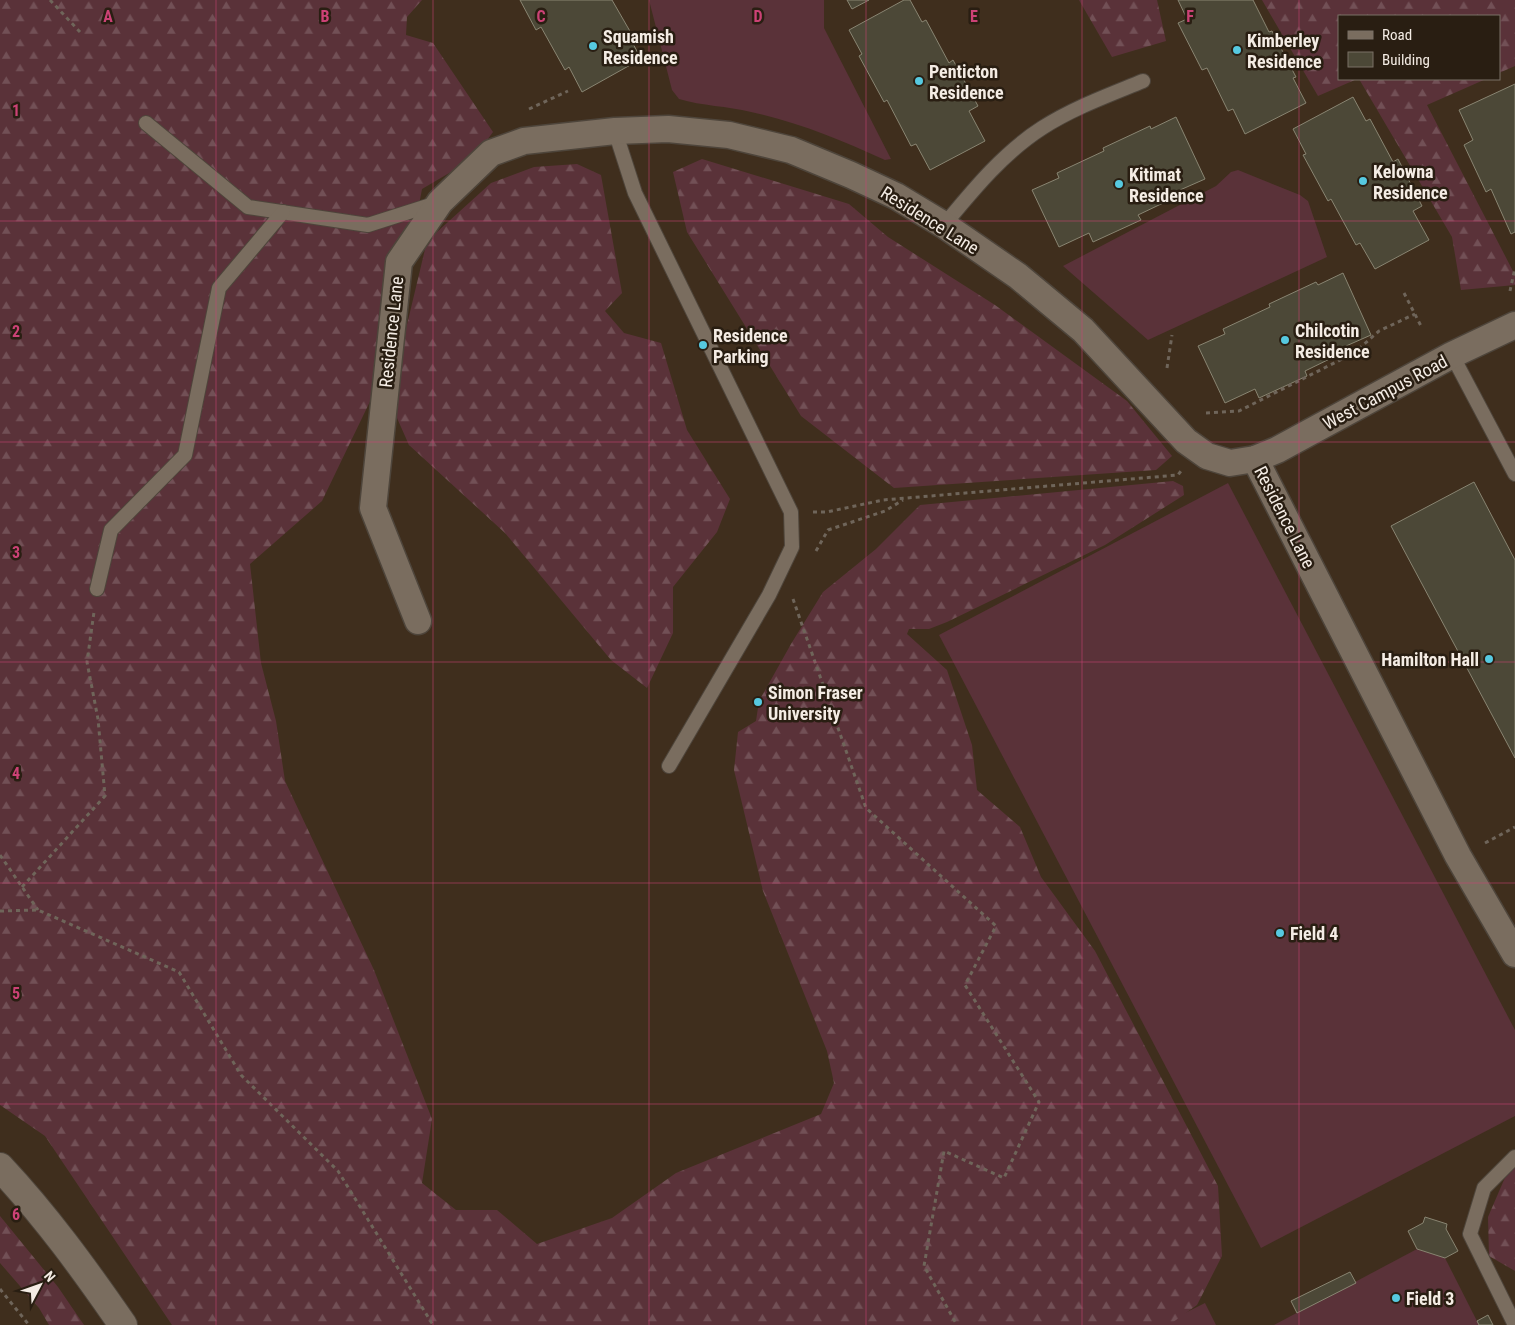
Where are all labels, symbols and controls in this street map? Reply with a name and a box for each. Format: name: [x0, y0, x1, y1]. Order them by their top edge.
text: A: [103, 7, 113, 26]
text: B: [321, 7, 330, 26]
text: C: [536, 7, 546, 26]
text: D: [753, 7, 763, 26]
text: E: [970, 7, 978, 26]
text: F: [1186, 7, 1194, 26]
legend: [1338, 15, 1500, 80]
place label: Squamish Residence: [603, 26, 678, 68]
text: Road: [1382, 26, 1412, 44]
place label: Kimberley Residence: [1247, 30, 1322, 72]
marker: Squamish Residence: [587, 40, 599, 52]
marker: Kimberley Residence: [1231, 44, 1243, 56]
text: Building: [1382, 51, 1430, 69]
place label: Penticton Residence: [929, 61, 1004, 103]
marker: Penticton Residence: [913, 75, 925, 87]
text: 1: [12, 101, 20, 120]
place label: Kelowna Residence: [1373, 161, 1448, 203]
place label: Kitimat Residence: [1129, 164, 1204, 206]
marker: Kelowna Residence: [1357, 175, 1369, 187]
marker: Kitimat Residence: [1113, 178, 1125, 190]
street label: Residence Lane: [877, 182, 983, 258]
street label: Residence Lane: [375, 275, 407, 389]
place label: Chilcotin Residence: [1295, 320, 1370, 362]
text: 2: [12, 322, 20, 341]
place label: Residence Parking: [713, 325, 788, 367]
marker: Chilcotin Residence: [1279, 334, 1291, 346]
marker: Residence Parking: [697, 339, 709, 351]
street label: West Campus Road: [1319, 350, 1451, 434]
street label: Residence Lane: [1250, 462, 1320, 572]
text: 3: [12, 543, 20, 562]
place label: Hamilton Hall: [1381, 649, 1479, 670]
marker: Hamilton Hall: [1483, 653, 1495, 665]
place label: Simon Fraser University: [768, 682, 863, 724]
marker: Simon Fraser University: [752, 696, 764, 708]
text: 4: [12, 764, 20, 783]
place label: Field 4: [1290, 923, 1338, 944]
marker: Field 4: [1274, 927, 1286, 939]
text: 5: [12, 984, 20, 1003]
text: 6: [12, 1205, 20, 1224]
north arrow: [15, 1260, 65, 1310]
text: N: [41, 1268, 59, 1285]
place label: Field 3: [1406, 1288, 1454, 1309]
marker: Field 3: [1390, 1292, 1402, 1304]

